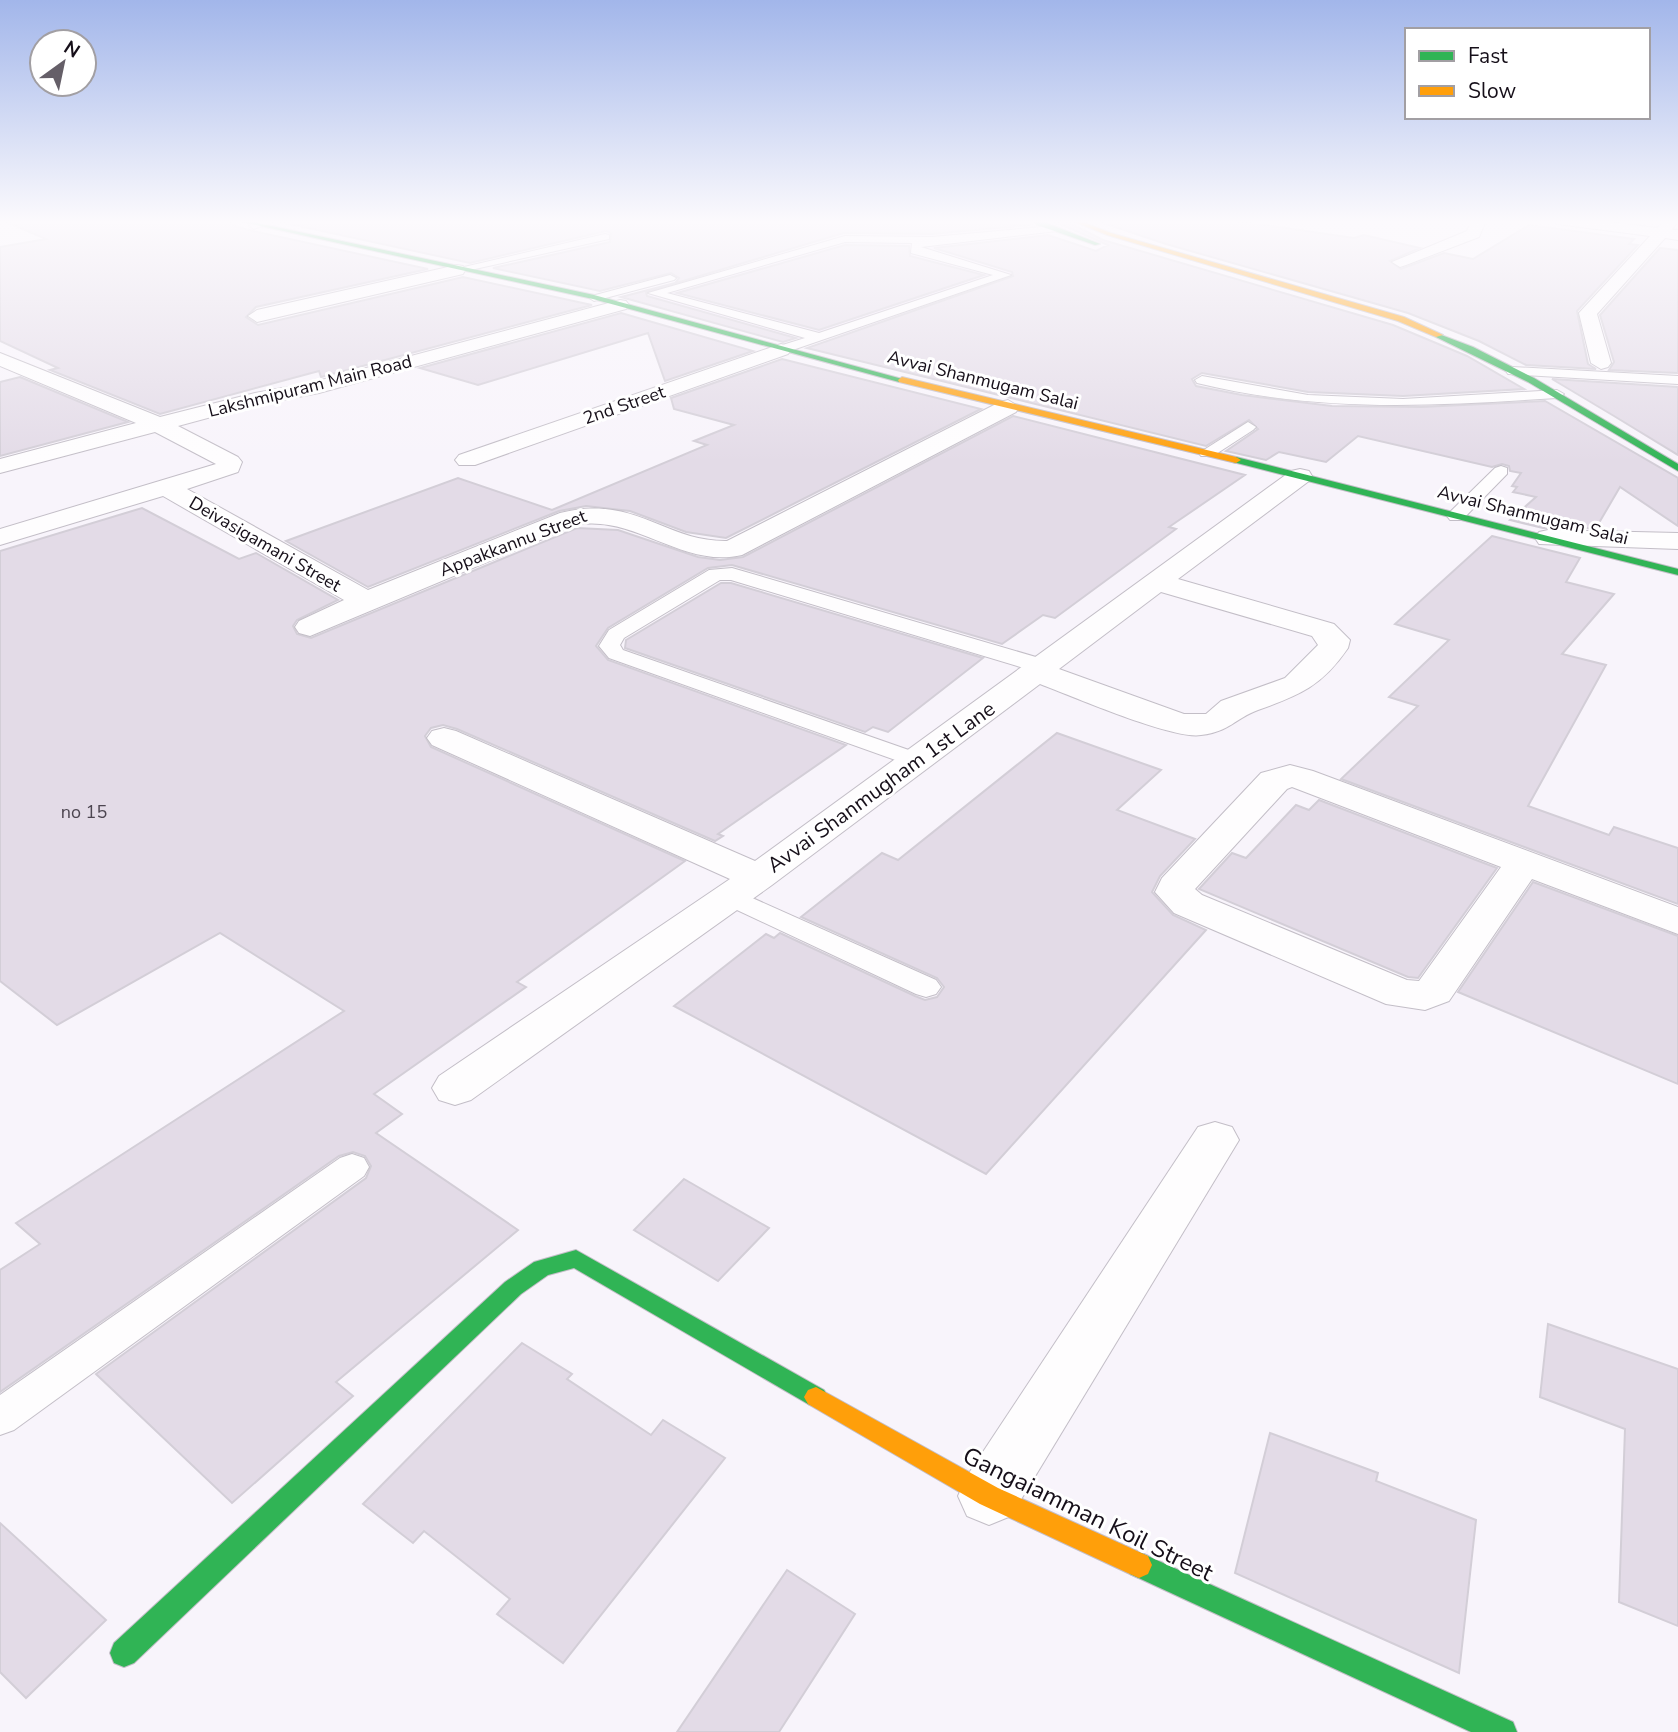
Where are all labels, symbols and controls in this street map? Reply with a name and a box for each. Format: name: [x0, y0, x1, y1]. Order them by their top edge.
north arrow: [28, 28, 98, 98]
legend: [1405, 28, 1650, 119]
text: N: [59, 35, 85, 64]
text: Fast: [1468, 42, 1508, 70]
text: Slow: [1468, 77, 1517, 105]
street label: Avvai Shanmugam Salai: [885, 345, 1081, 415]
street label: Lakshmipuram Main Road: [206, 349, 414, 423]
street label: 2nd Street: [580, 380, 669, 430]
street label: Avvai Shanmugam Salai: [1435, 480, 1631, 550]
street label: Deivasigamani Street: [185, 491, 346, 598]
street label: Appakkannu Street: [436, 504, 590, 582]
street label: Avvai Shanmugham 1st Lane: [761, 695, 1001, 879]
house number: no 15: [61, 800, 107, 824]
street label: Gangaiamman Koil Street: [957, 1439, 1219, 1589]

